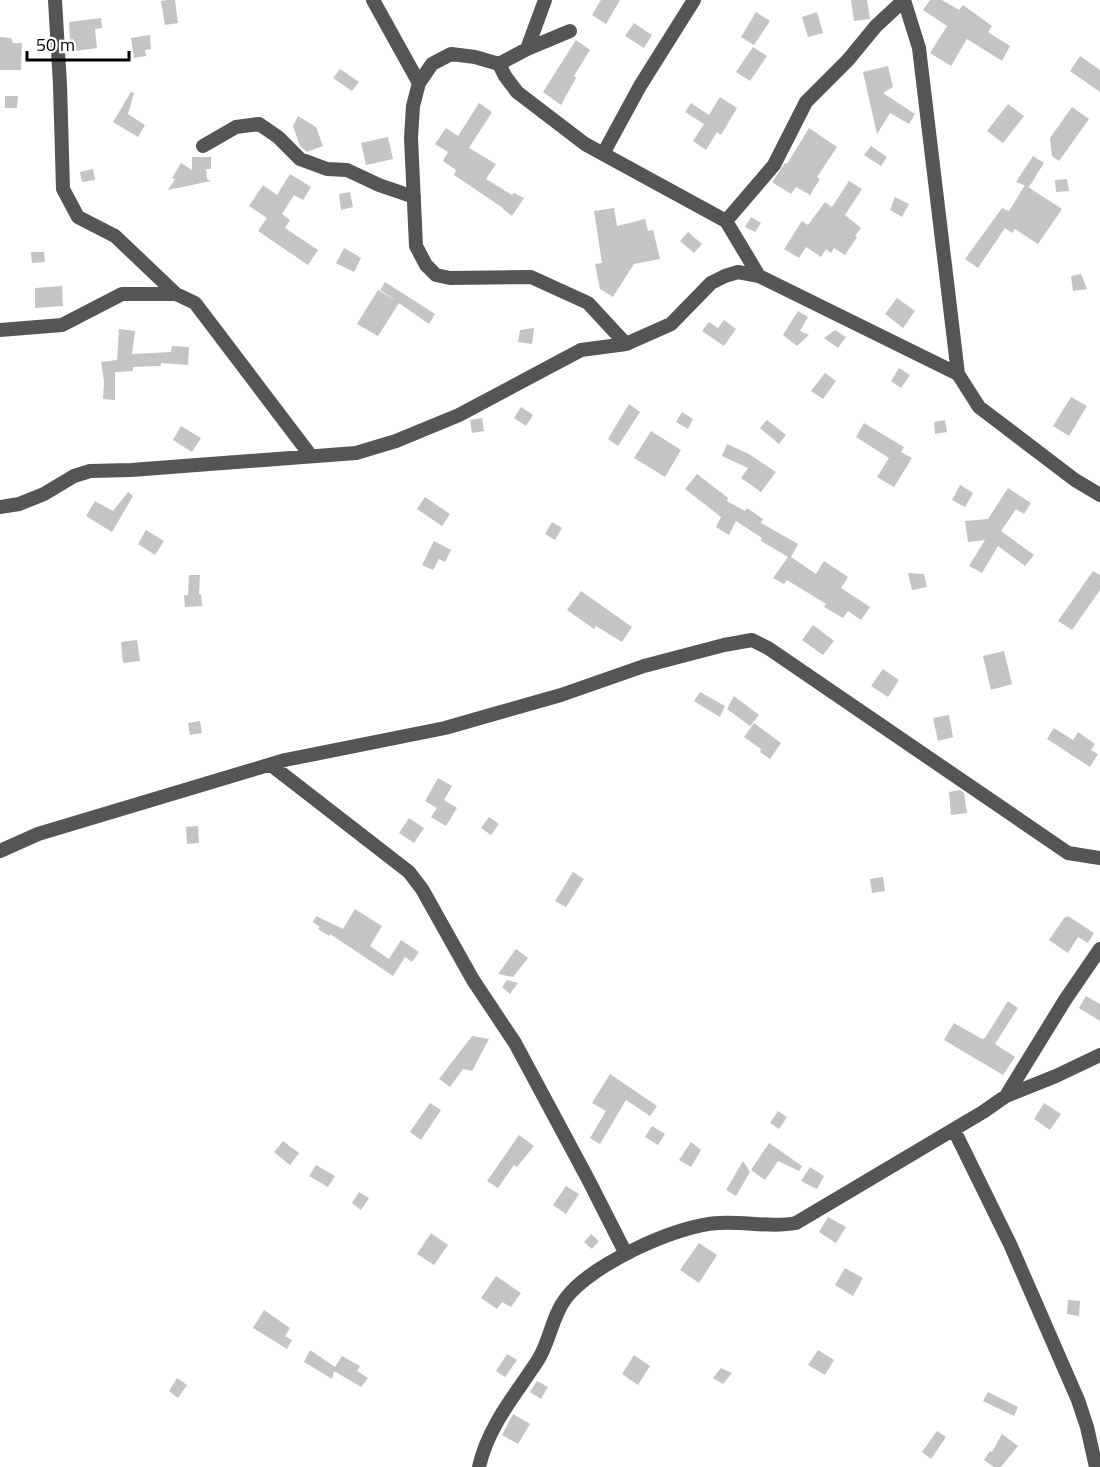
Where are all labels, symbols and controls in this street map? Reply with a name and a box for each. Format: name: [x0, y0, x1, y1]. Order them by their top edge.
scale bar: [27, 24, 129, 62]
text: 50 m: [36, 31, 75, 58]

